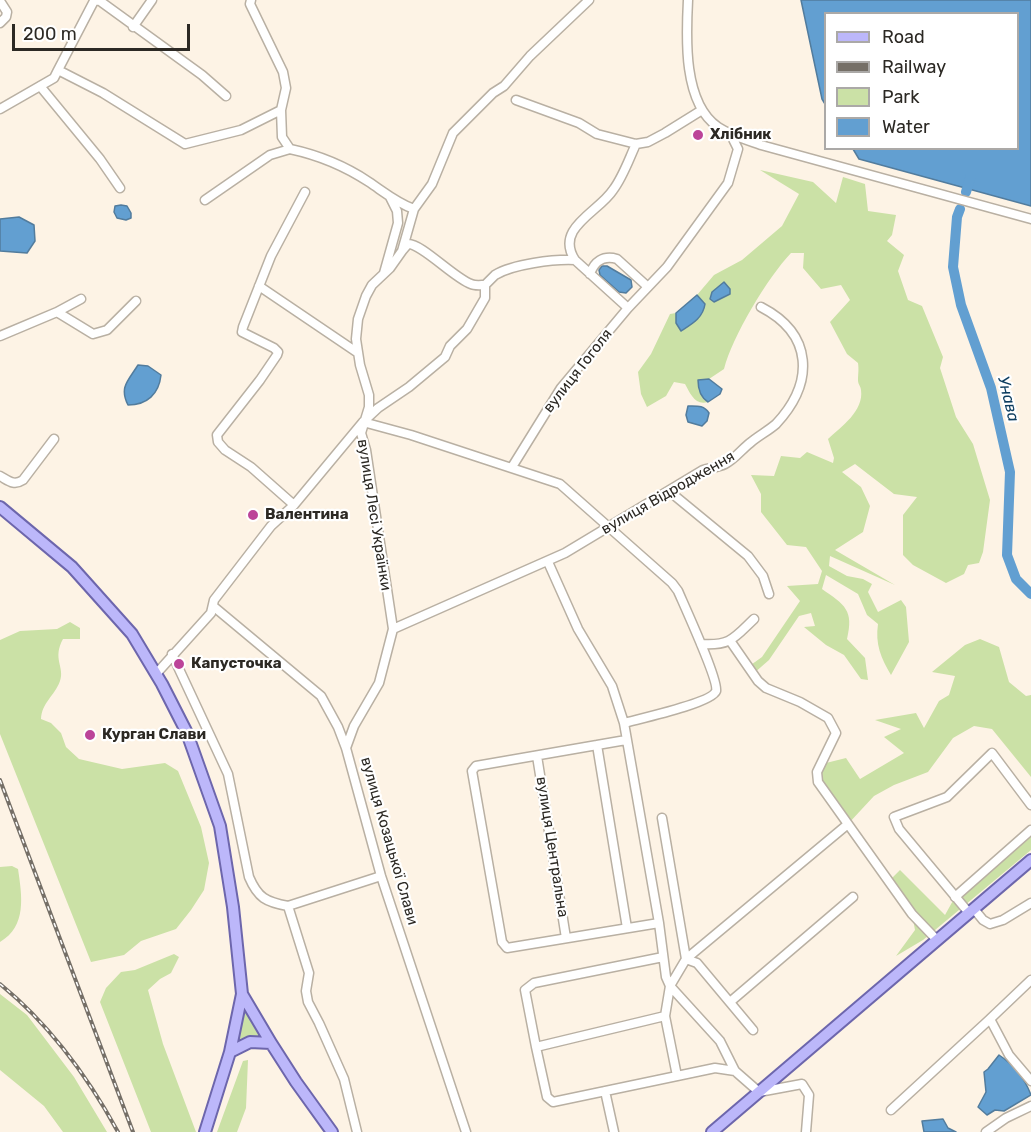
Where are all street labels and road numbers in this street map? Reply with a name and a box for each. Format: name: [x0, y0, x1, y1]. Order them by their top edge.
street label: вулиця Гоголя: [540, 326, 616, 416]
street label: вулиця Лесі Українки: [353, 438, 395, 592]
street label: вулиця Відродження: [598, 447, 738, 539]
street label: вулиця Козацької Слави: [356, 755, 422, 927]
street label: вулиця Центральна: [532, 775, 572, 919]

